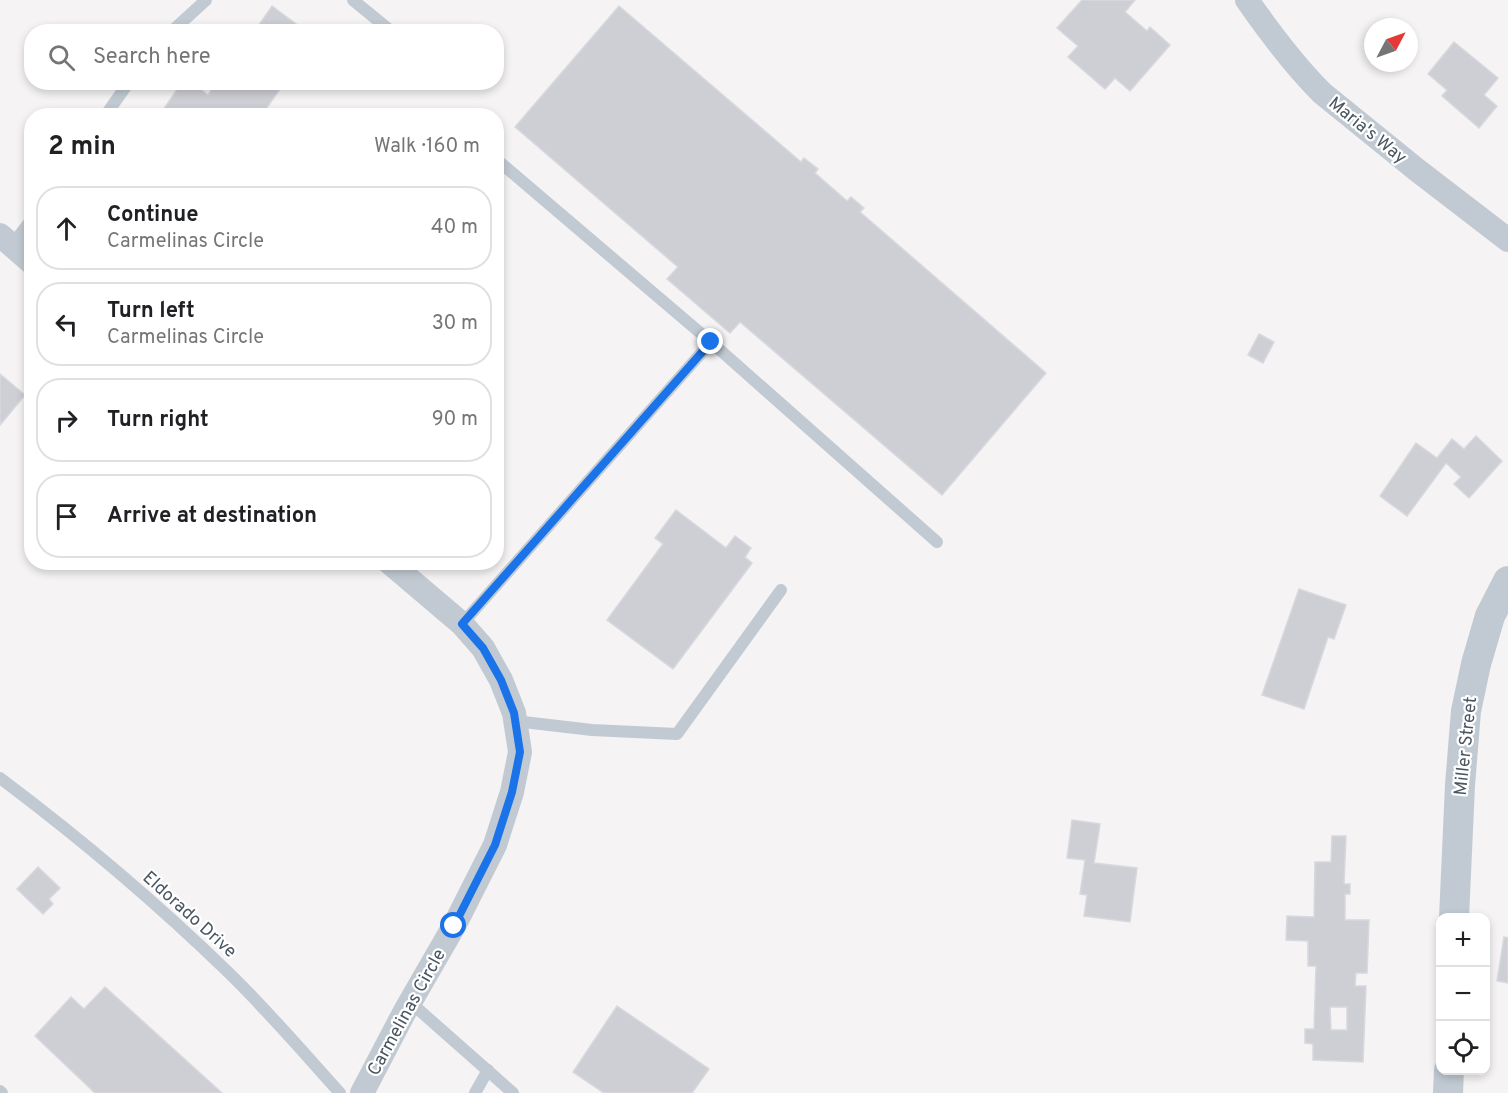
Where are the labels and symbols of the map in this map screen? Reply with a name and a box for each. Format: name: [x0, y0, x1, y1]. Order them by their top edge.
north arrow: [1364, 18, 1418, 72]
street label: Maria's Way: [1323, 93, 1411, 170]
route end: [697, 328, 723, 354]
street label: Miller Street: [1450, 696, 1483, 797]
street label: Eldorado Drive: [137, 867, 241, 963]
route start: [440, 912, 466, 938]
street label: Carmelinas Circle: [363, 945, 452, 1080]

